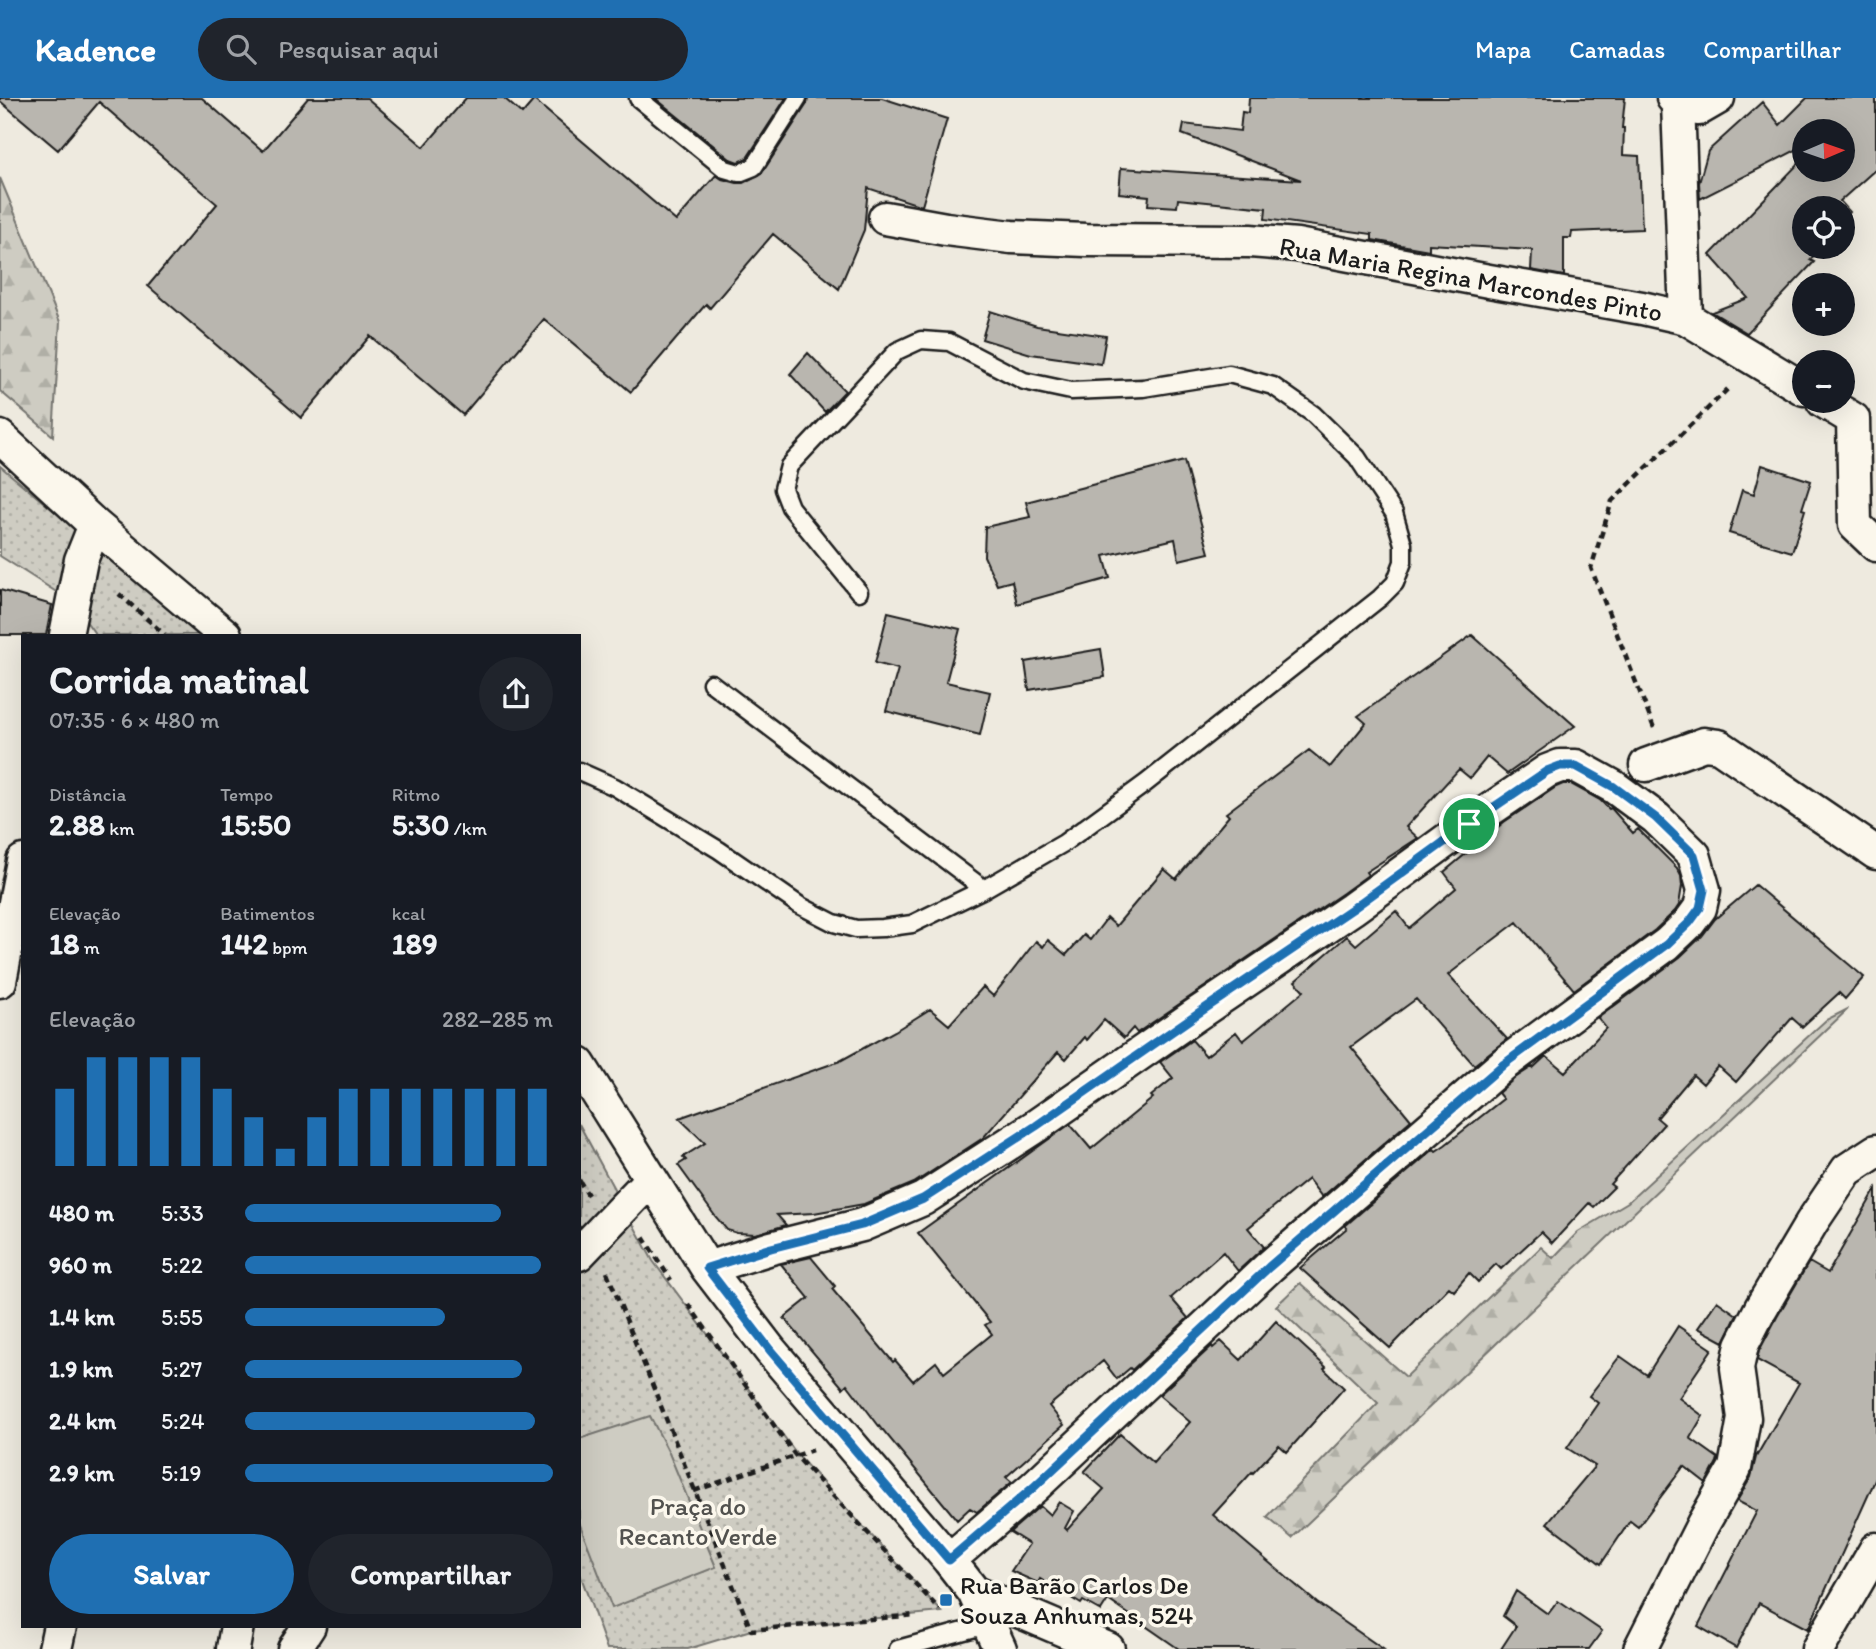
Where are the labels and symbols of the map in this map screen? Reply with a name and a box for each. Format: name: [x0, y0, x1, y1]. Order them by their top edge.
north arrow: [1792, 119, 1855, 182]
street label: Rua Maria Regina Marcondes Pinto: [1277, 230, 1665, 328]
pin: [1439, 794, 1499, 854]
park label: Praça do Recanto Verde: [619, 1490, 777, 1552]
place label: Rua Barão Carlos De Souza Anhumas, 524: [960, 1569, 1194, 1631]
marker: Rua Barão Carlos De Souza Anhumas, 524: [938, 1592, 954, 1608]

